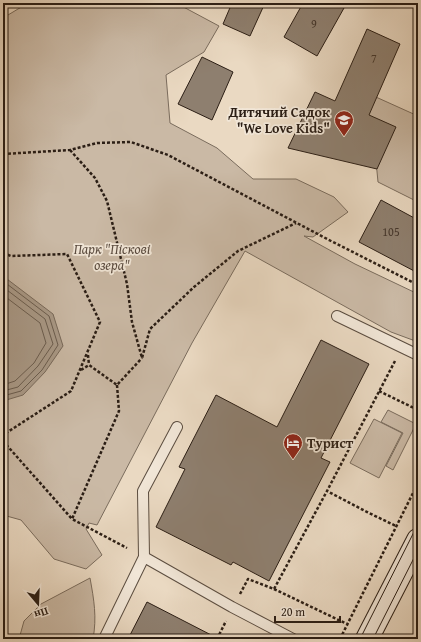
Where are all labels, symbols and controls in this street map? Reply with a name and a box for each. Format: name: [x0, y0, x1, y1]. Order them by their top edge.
house number: 9: [311, 15, 317, 32]
house number: 7: [371, 50, 377, 67]
place label: Дитячий Садок "We Love Kids": [227, 102, 331, 138]
school or university icon: Дитячий Садок "We Love Kids": [333, 109, 355, 137]
house number: 105: [382, 223, 400, 240]
park label: Парк "Піскові озера": [74, 239, 151, 275]
hotel icon: Турист: [282, 432, 304, 460]
place label: Турист: [307, 433, 354, 453]
north arrow: [18, 584, 58, 624]
scale bar: [275, 598, 340, 624]
text: 20 m: [281, 603, 305, 620]
text: Пн: [32, 604, 51, 623]

